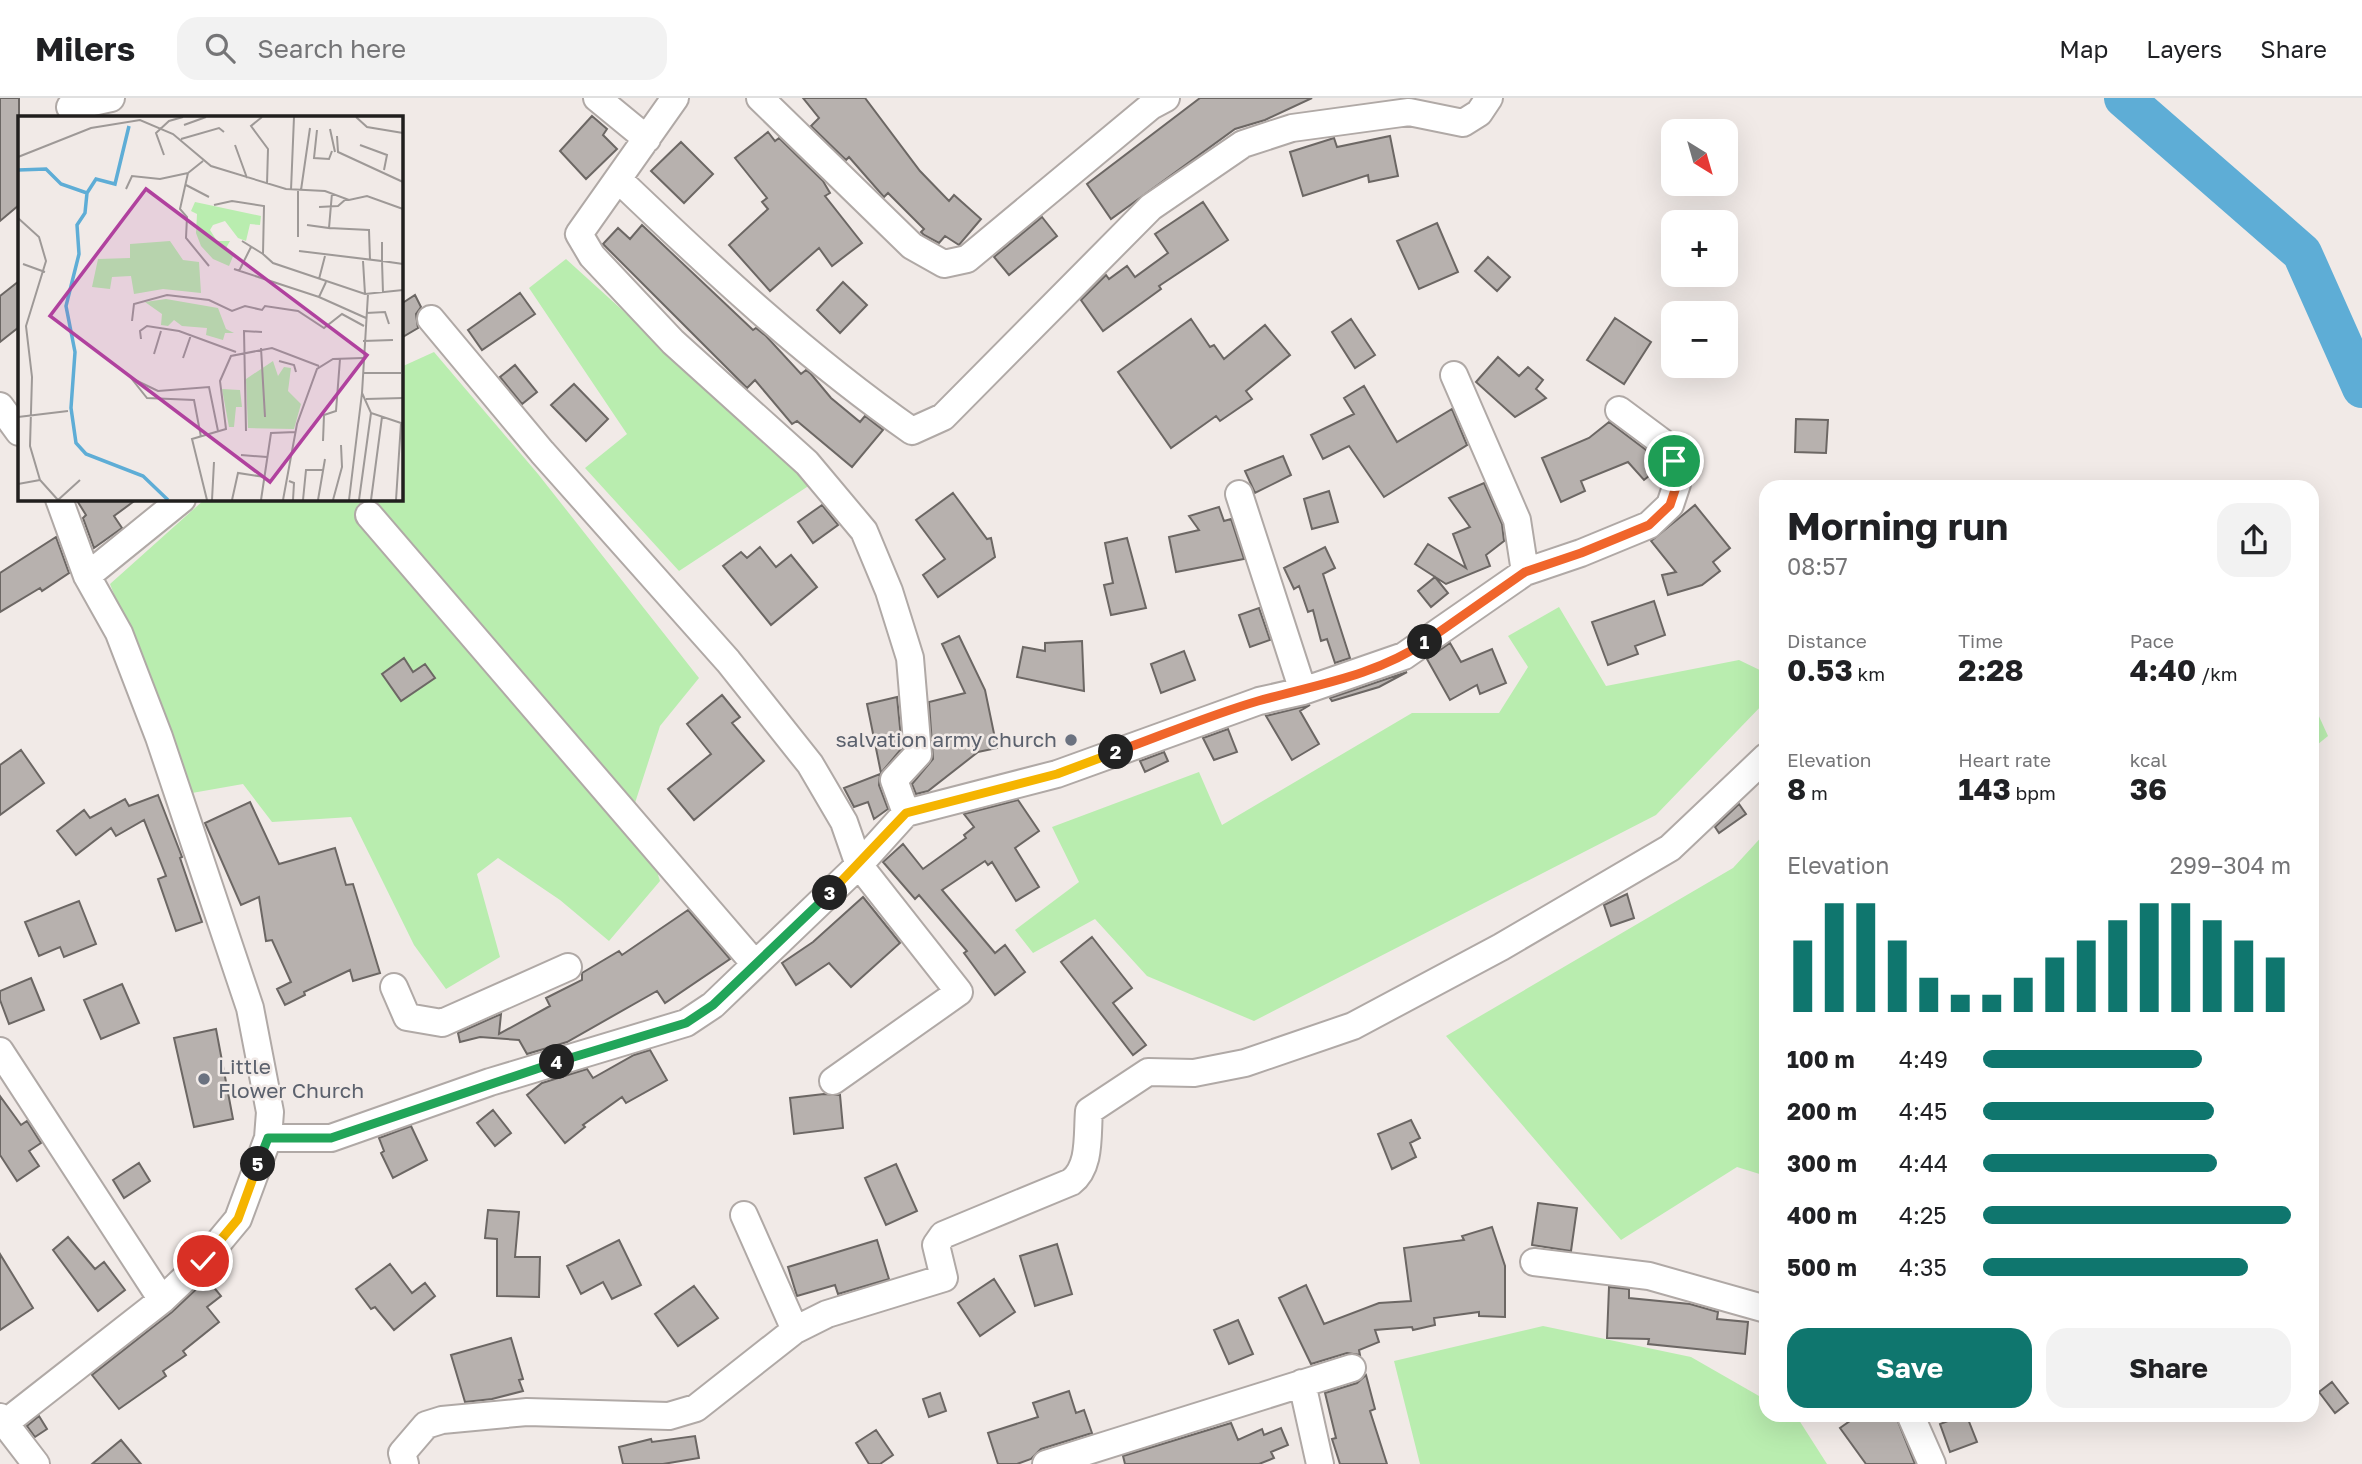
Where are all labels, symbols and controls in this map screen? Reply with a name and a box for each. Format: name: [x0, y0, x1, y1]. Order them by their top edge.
search box: [177, 17, 667, 80]
text: Milers: [35, 29, 135, 68]
icon: search: [201, 29, 239, 67]
text: Search here: [257, 33, 406, 64]
text: Map: [2059, 34, 2108, 63]
text: Layers: [2146, 34, 2222, 63]
text: Share: [2260, 34, 2327, 63]
inset map: [18, 116, 402, 500]
north arrow: [1661, 119, 1738, 196]
map controls: [1661, 119, 1738, 378]
button: +: [1661, 210, 1738, 287]
button: −: [1661, 301, 1738, 378]
pin: [1644, 431, 1704, 491]
icon: arrive: [1655, 442, 1693, 480]
text: Morning run: [1787, 503, 2008, 548]
button: share: [2217, 503, 2291, 577]
text: 08:57: [1787, 552, 1848, 580]
pin: 1: [1408, 624, 1442, 660]
text: Distance: [1787, 629, 1867, 652]
text: Time: [1958, 629, 2003, 652]
text: Pace: [2130, 629, 2174, 652]
text: 1: [1420, 630, 1429, 653]
text: 0.53: [1787, 652, 1853, 688]
text: 2:28: [1958, 652, 2024, 688]
text: 4:40: [2130, 652, 2196, 688]
text: km: [1853, 662, 1885, 685]
text: /km: [2196, 662, 2238, 685]
place label: salvation army church: [835, 726, 1057, 752]
marker: salvation army church: [1063, 732, 1079, 748]
pin: 2: [1098, 734, 1134, 770]
text: 2: [1110, 740, 1121, 763]
text: Elevation: [1787, 748, 1872, 771]
text: Heart rate: [1958, 748, 2051, 771]
text: kcal: [2130, 748, 2167, 771]
text: 8: [1787, 771, 1806, 807]
text: 143: [1958, 771, 2011, 807]
text: 36: [2130, 771, 2167, 807]
text: m: [1806, 781, 1828, 804]
text: bpm: [2011, 781, 2056, 804]
text: Elevation: [1787, 851, 1889, 879]
text: 299–304 m: [2170, 851, 2291, 879]
pin: 3: [812, 876, 848, 910]
text: 3: [824, 881, 835, 904]
pin: 4: [540, 1044, 574, 1080]
text: 100 m: [1787, 1045, 1855, 1073]
text: 4:49: [1899, 1045, 1948, 1073]
text: 4: [551, 1050, 562, 1073]
place label: Little Flower Church: [218, 1053, 364, 1103]
marker: Little Flower Church: [196, 1071, 212, 1087]
text: 200 m: [1787, 1097, 1857, 1125]
text: 4:45: [1899, 1097, 1947, 1125]
pin: 5: [240, 1146, 276, 1182]
text: 300 m: [1787, 1149, 1857, 1177]
text: 4:44: [1899, 1149, 1948, 1177]
text: 5: [252, 1152, 263, 1175]
text: 400 m: [1787, 1201, 1857, 1229]
text: 4:25: [1899, 1201, 1947, 1229]
pin: [173, 1231, 233, 1291]
icon: check: [184, 1242, 222, 1280]
text: 500 m: [1787, 1253, 1857, 1281]
text: 4:35: [1899, 1253, 1947, 1281]
button: Save: [1787, 1328, 2032, 1408]
button: Share: [2046, 1328, 2291, 1408]

